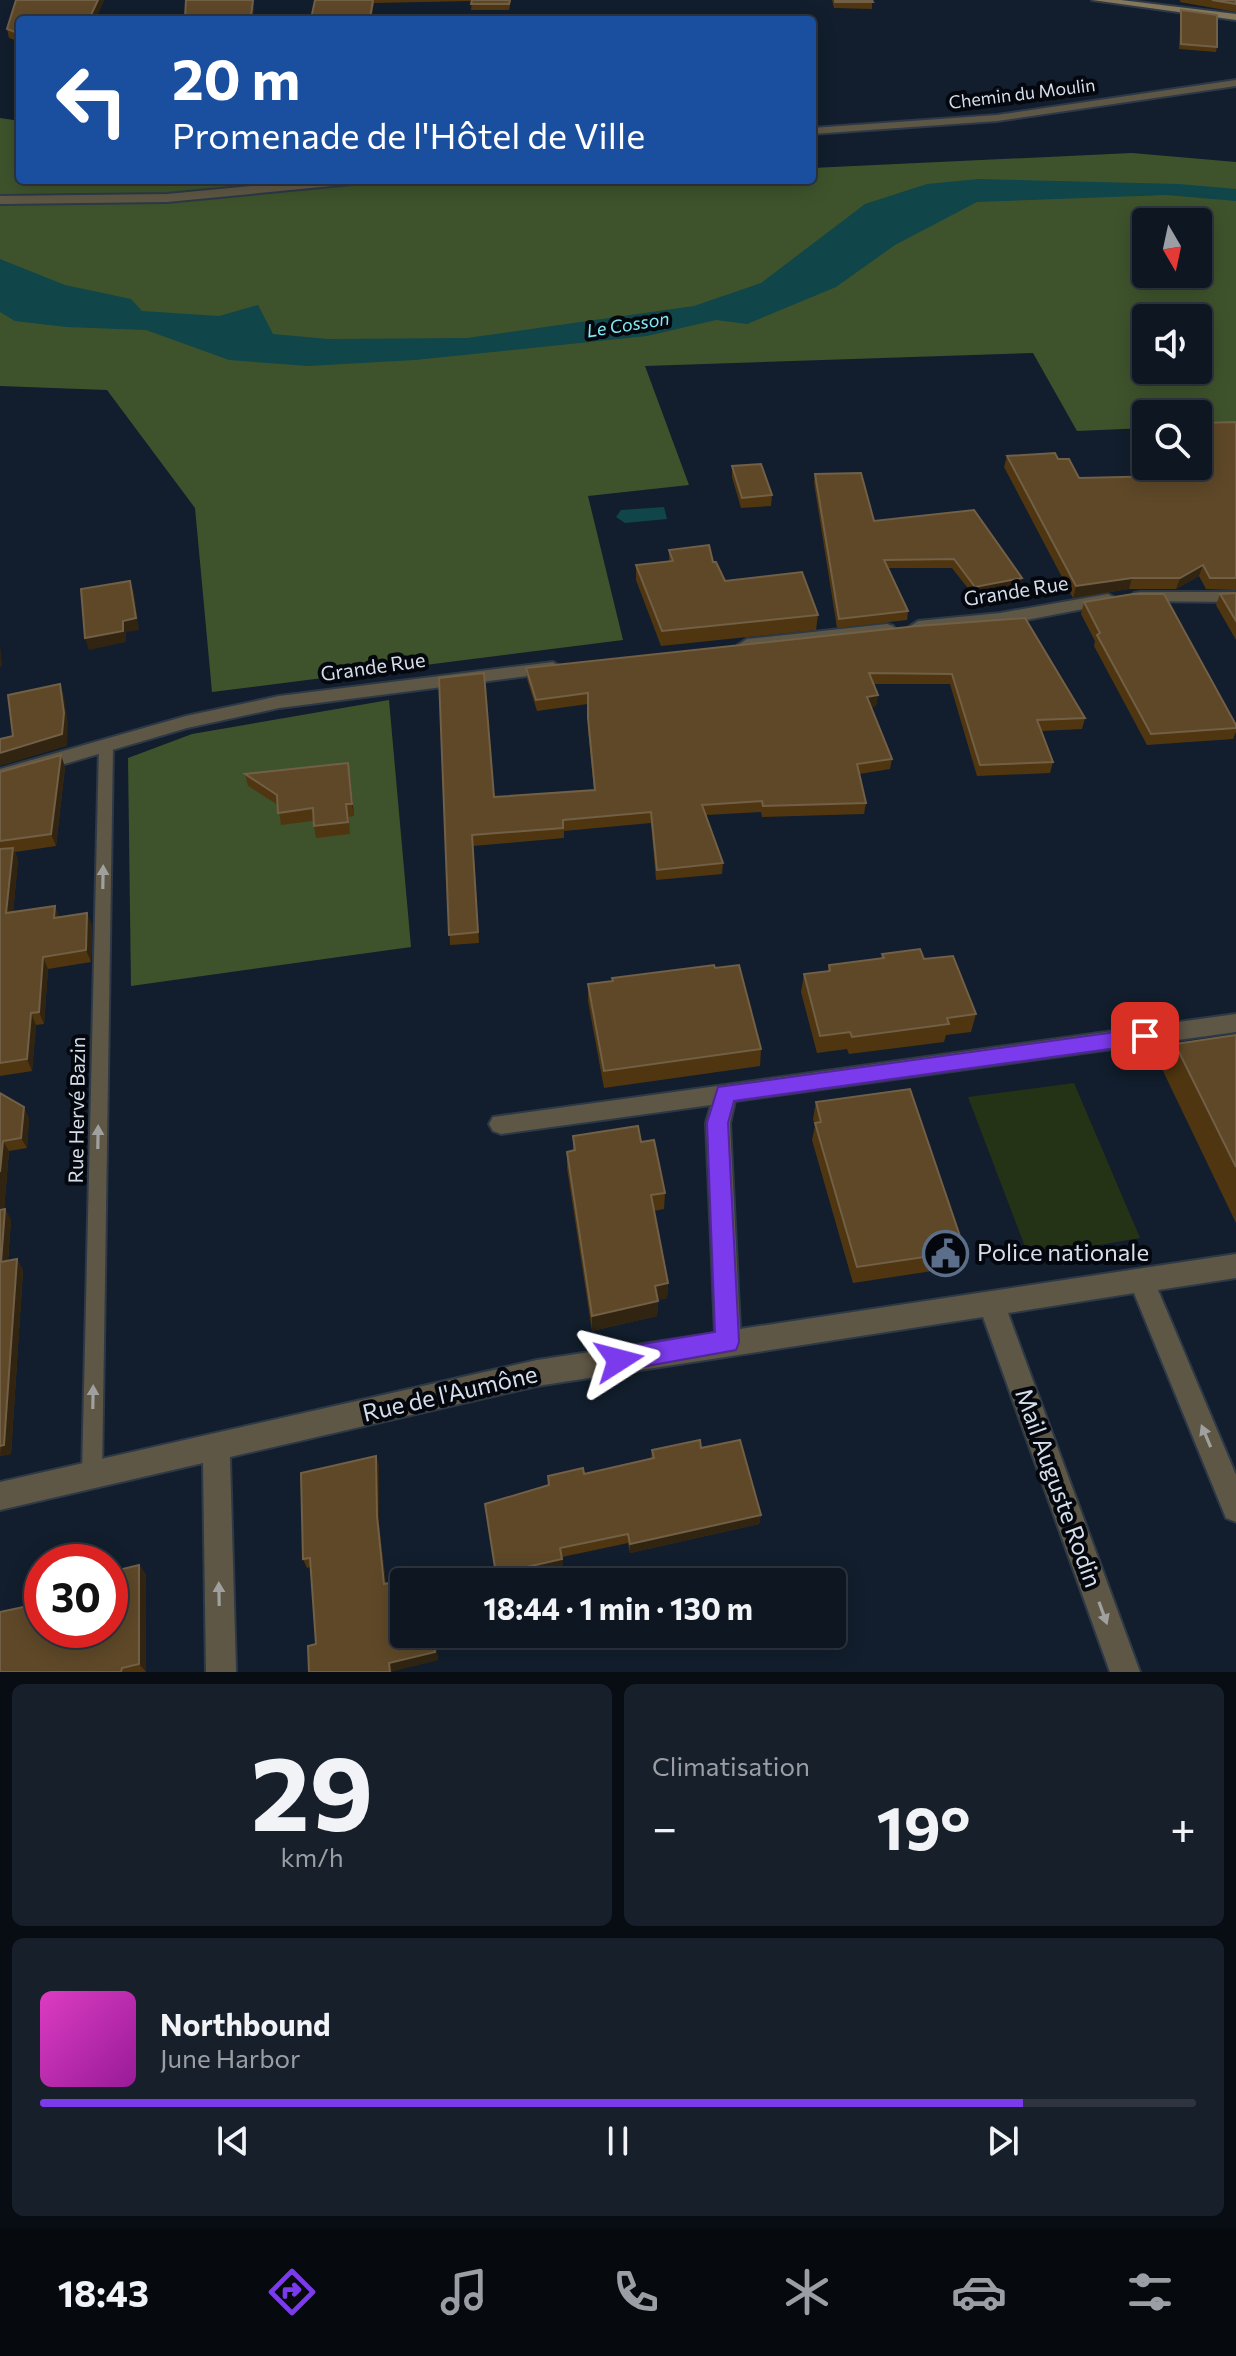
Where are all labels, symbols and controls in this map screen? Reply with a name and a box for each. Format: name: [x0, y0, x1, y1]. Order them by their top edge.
text: 20 m: [172, 43, 300, 112]
icon: left: [40, 48, 144, 152]
street label: Chemin du Moulin: [947, 73, 1096, 113]
text: Promenade de l'Hôtel de Ville: [172, 112, 645, 156]
north arrow: [1132, 208, 1212, 288]
map controls: [1132, 208, 1212, 480]
button: sound: [1132, 304, 1212, 384]
water label: Le Cosson: [585, 307, 671, 341]
button: search: [1132, 400, 1212, 480]
street label: Grande Rue: [962, 570, 1070, 610]
street label: Grande Rue: [319, 647, 427, 685]
one-way arrow: [97, 864, 109, 889]
pin: [1111, 1002, 1179, 1070]
icon: arrive: [1123, 1014, 1167, 1058]
street label: Rue Hervé Bazin: [63, 1036, 89, 1183]
one-way arrow: [92, 1124, 105, 1149]
public building icon: Police nationale: [922, 1229, 970, 1277]
place label: Police nationale: [977, 1237, 1149, 1266]
position arrow: [577, 1318, 661, 1402]
street label: Rue de l'Aumône: [359, 1358, 540, 1427]
one-way arrow: [87, 1384, 100, 1409]
street label: Mail Auguste Rodin: [1010, 1384, 1109, 1591]
one-way arrow: [1199, 1424, 1212, 1448]
speed limit sign: 30: [24, 1544, 128, 1648]
one-way arrow: [213, 1581, 225, 1606]
text: 18:44 · 1 min · 130 m: [483, 1589, 753, 1626]
one-way arrow: [1098, 1601, 1110, 1625]
text: 29: [251, 1725, 373, 1852]
text: Climatisation: [652, 1750, 810, 1781]
text: 19°: [876, 1789, 971, 1862]
text: −: [652, 1799, 677, 1853]
text: +: [1170, 1799, 1196, 1853]
text: km/h: [280, 1841, 344, 1872]
text: Northbound: [160, 2005, 331, 2042]
text: June Harbor: [160, 2042, 300, 2073]
icon: previous: [211, 2119, 255, 2163]
icon: pause: [596, 2119, 640, 2163]
icon: next: [981, 2119, 1025, 2163]
icon: directions: [264, 2264, 320, 2320]
icon: music: [436, 2264, 492, 2320]
icon: phone: [608, 2264, 664, 2320]
icon: climate: [779, 2264, 835, 2320]
icon: car: [951, 2264, 1007, 2320]
icon: filters: [1122, 2264, 1178, 2320]
text: 18:43: [58, 2270, 149, 2314]

